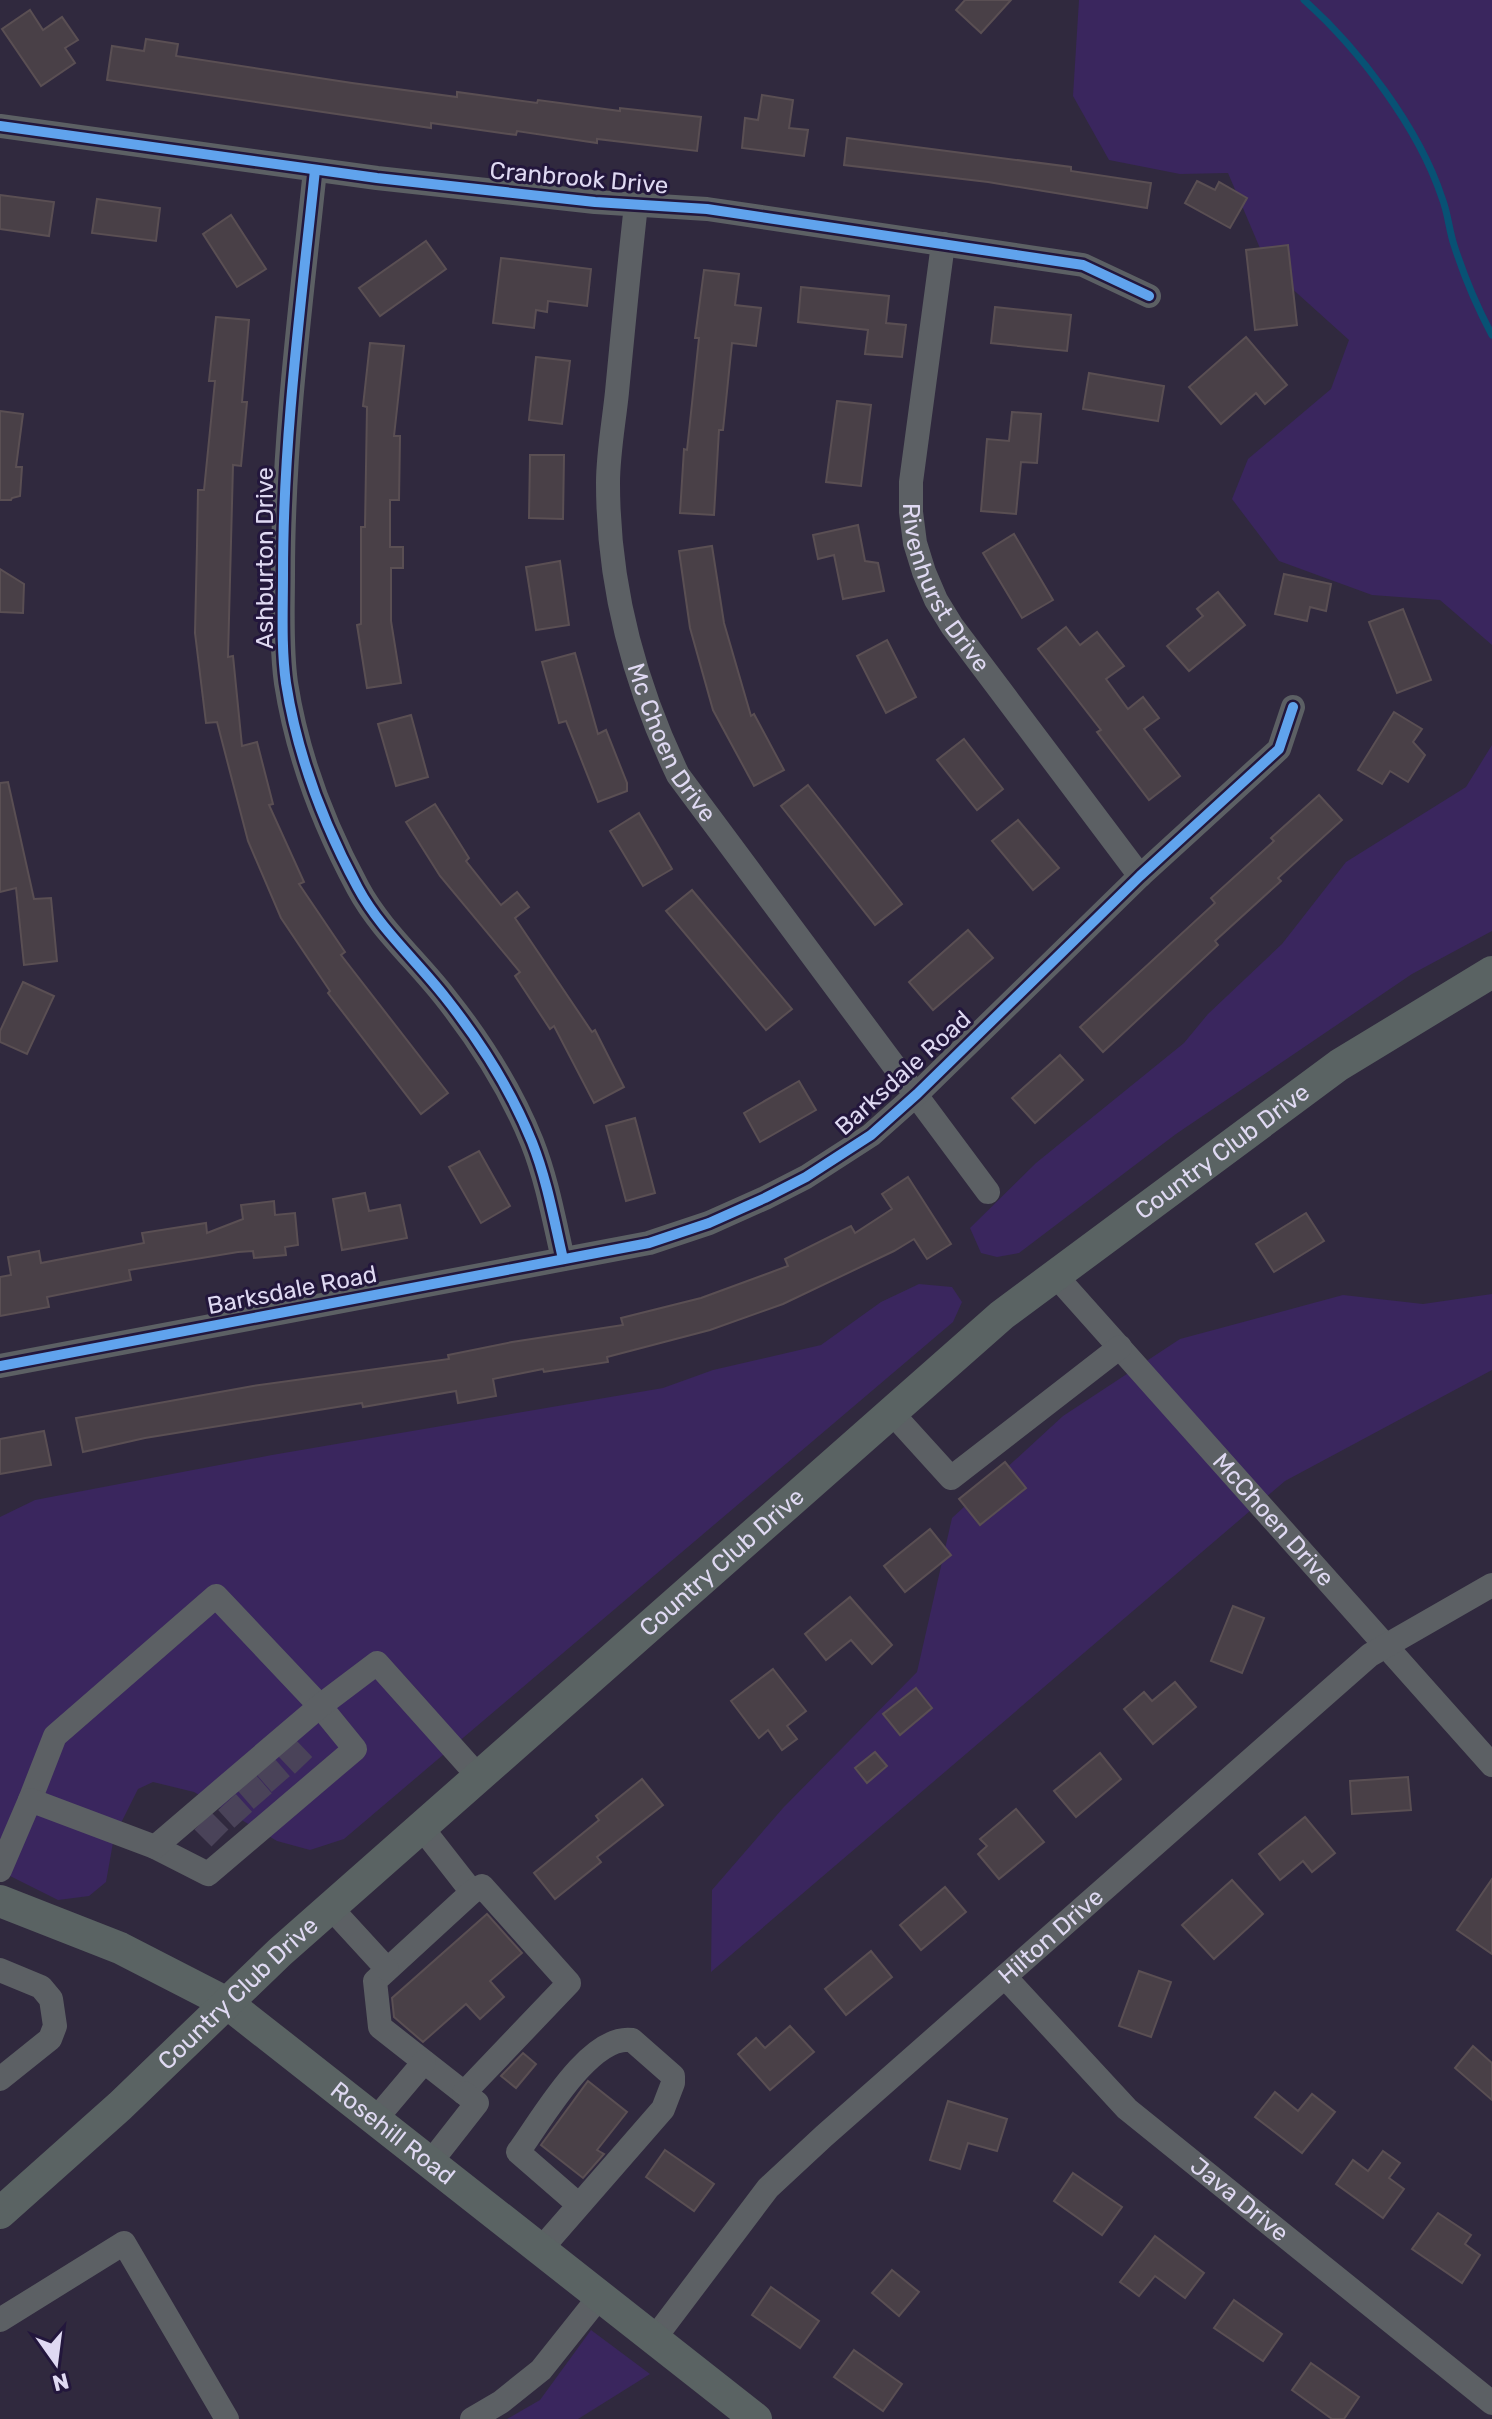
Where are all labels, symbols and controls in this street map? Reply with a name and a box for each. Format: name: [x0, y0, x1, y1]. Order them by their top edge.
street label: Cranbrook Drive: [489, 156, 669, 200]
street label: Ashburton Drive: [251, 467, 279, 649]
street label: Rivenhurst Drive: [897, 503, 996, 678]
street label: Mc Choen Drive: [621, 660, 722, 827]
street label: Barksdale Road: [830, 1005, 976, 1141]
street label: Country Club Drive: [1130, 1078, 1315, 1225]
street label: Barksdale Road: [205, 1260, 379, 1320]
street label: McChoen Drive: [1207, 1448, 1340, 1592]
street label: Country Club Drive: [634, 1482, 810, 1642]
street label: Hilton Drive: [993, 1883, 1109, 1990]
street label: Country Club Drive: [152, 1911, 324, 2076]
street label: Rosehill Road: [325, 2076, 460, 2191]
street label: Java Drive: [1185, 2152, 1294, 2247]
north arrow: [16, 2323, 96, 2403]
text: N: [50, 2367, 72, 2397]

